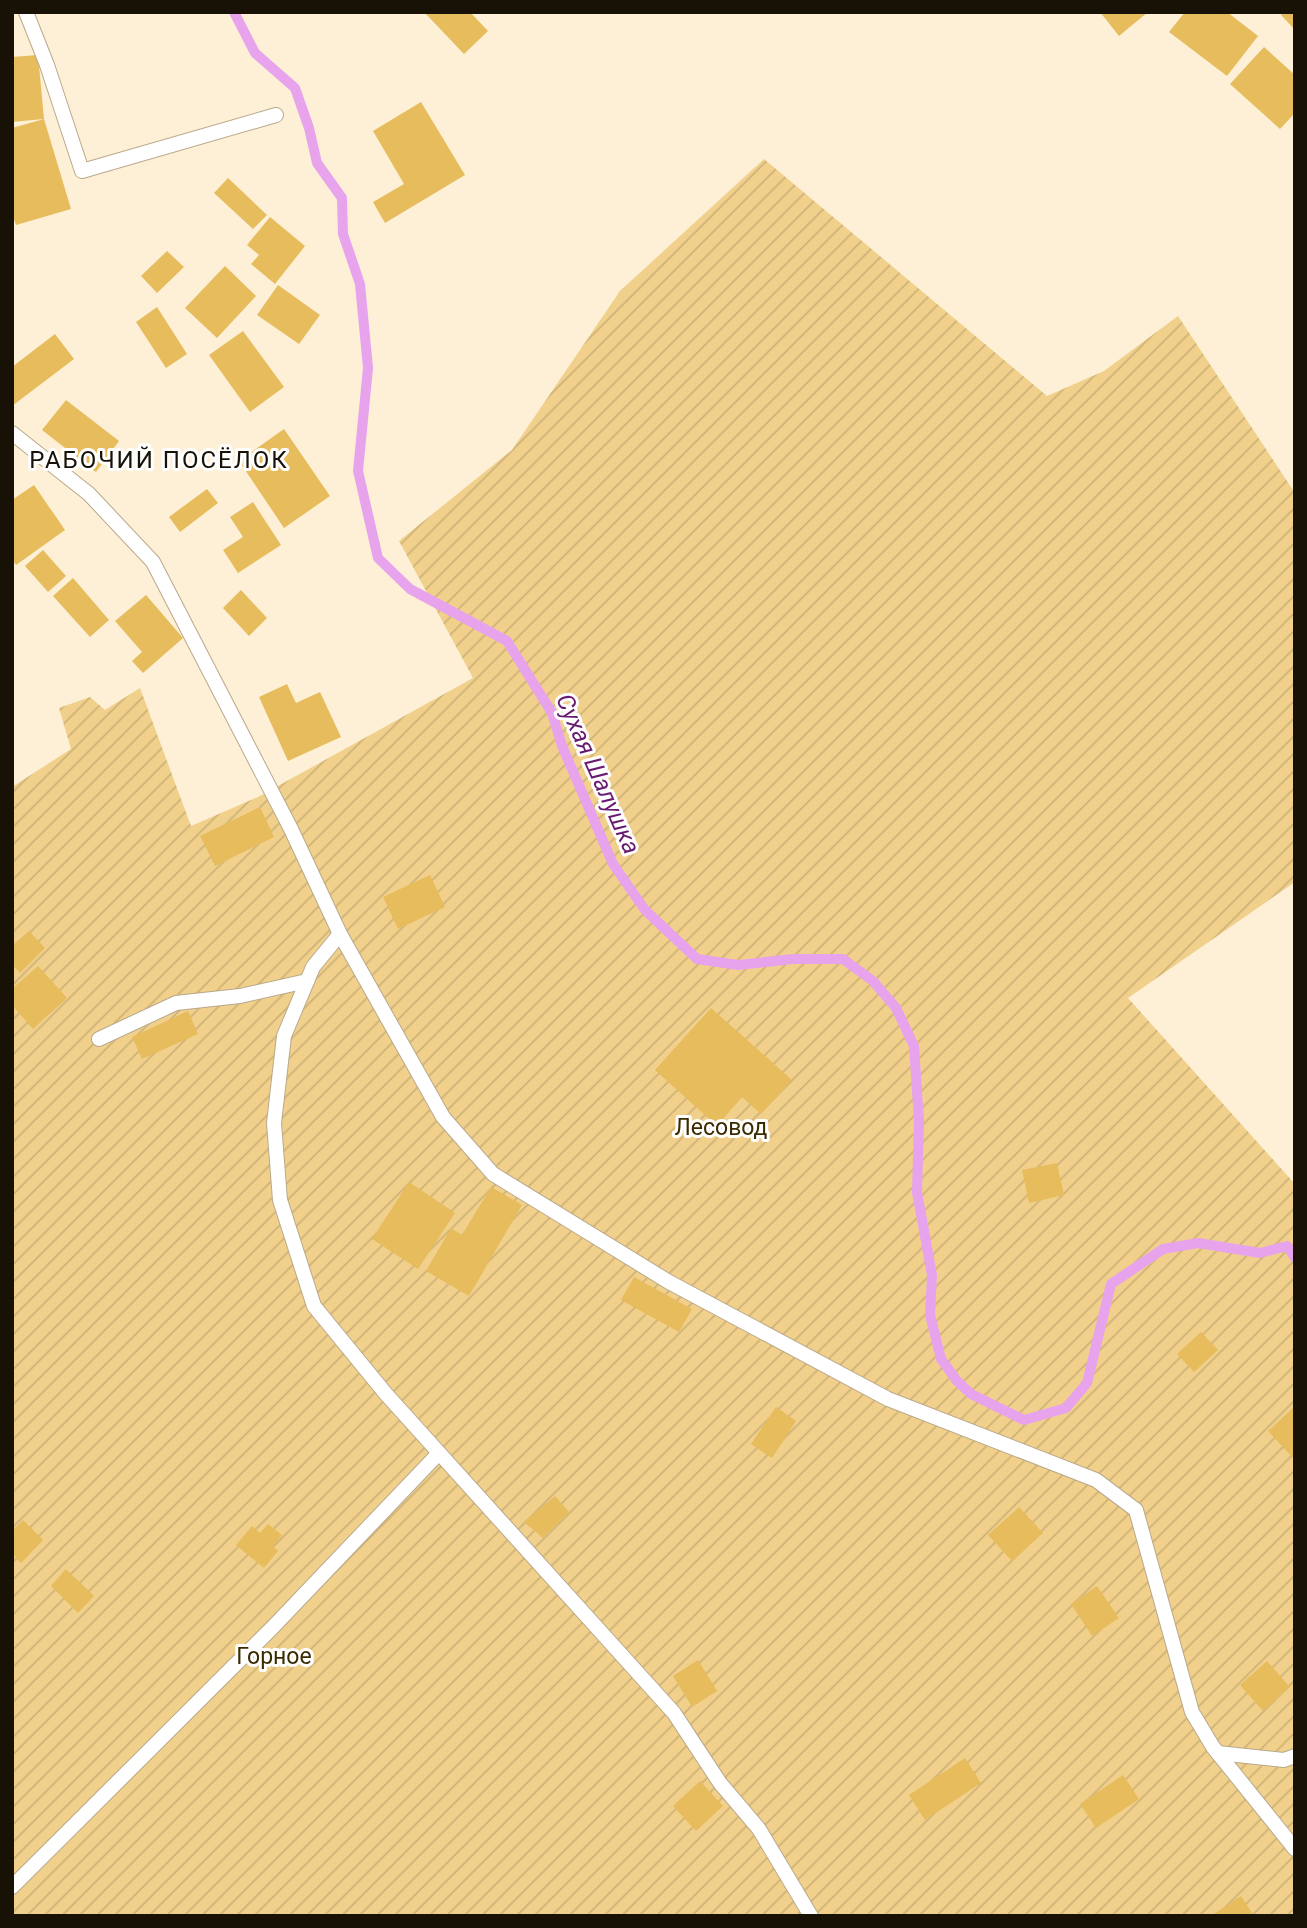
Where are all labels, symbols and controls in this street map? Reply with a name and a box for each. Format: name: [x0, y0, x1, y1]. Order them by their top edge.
district label: РАБОЧИЙ ПОСЁЛОК: [29, 446, 289, 474]
water label: Сухая Шалушка: [550, 690, 646, 858]
park label: Лесовод: [675, 1114, 768, 1141]
park label: Горное: [236, 1643, 312, 1670]

